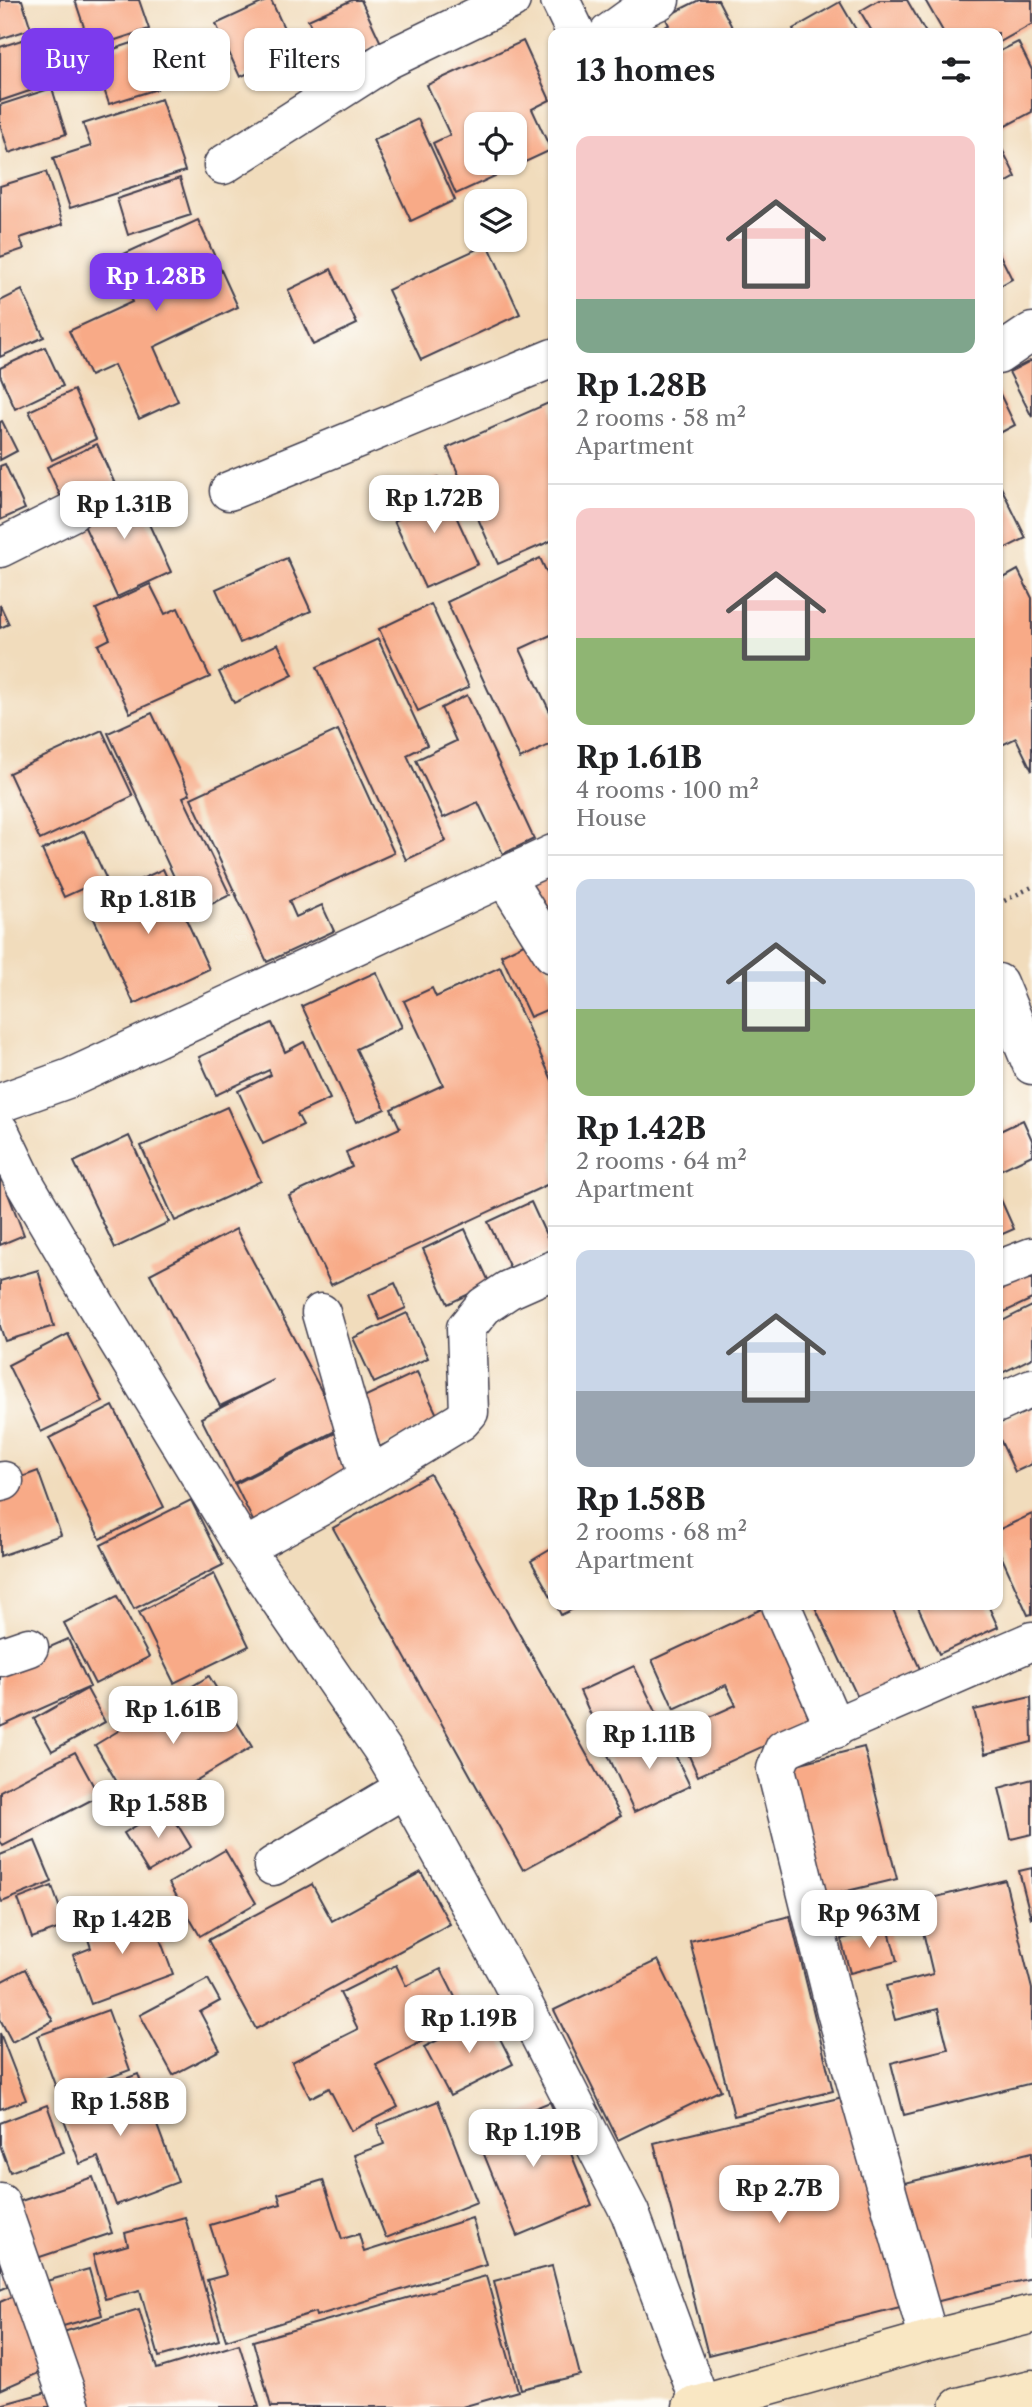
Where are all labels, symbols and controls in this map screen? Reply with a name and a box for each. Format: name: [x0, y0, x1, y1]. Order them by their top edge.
chip: Buy: [21, 28, 114, 91]
chip: Rent: [128, 28, 230, 91]
chip: Filters: [244, 28, 365, 91]
icon: filters: [937, 51, 975, 89]
text: 13 homes: [576, 52, 715, 89]
map controls: [464, 112, 527, 252]
button: locate: [464, 112, 527, 175]
icon: home: [713, 181, 839, 307]
button: layers: [464, 189, 527, 252]
pin: Rp 1.28B: [84, 254, 228, 313]
text: Rp 1.28B: [106, 262, 206, 290]
text: Rp 1.28B: [576, 367, 707, 404]
text: 2 rooms · 58 m²: [576, 404, 746, 432]
text: Apartment: [576, 432, 694, 460]
pin: Rp 1.72B: [362, 476, 506, 535]
pin: Rp 1.31B: [52, 482, 196, 541]
text: Rp 1.72B: [385, 484, 483, 512]
text: Rp 1.31B: [76, 490, 172, 518]
icon: home: [713, 553, 839, 679]
text: Rp 1.61B: [576, 739, 702, 776]
text: 4 rooms · 100 m²: [576, 776, 759, 804]
text: House: [576, 804, 646, 832]
pin: Rp 1.81B: [76, 876, 220, 936]
text: Rp 1.81B: [99, 885, 197, 913]
icon: home: [713, 924, 839, 1050]
text: Rp 1.42B: [576, 1110, 706, 1147]
text: 2 rooms · 64 m²: [576, 1147, 747, 1175]
text: Apartment: [576, 1175, 694, 1203]
icon: home: [713, 1295, 839, 1421]
text: Rp 1.58B: [576, 1481, 706, 1518]
text: 2 rooms · 68 m²: [576, 1518, 747, 1546]
text: Apartment: [576, 1546, 694, 1574]
pin: Rp 1.61B: [101, 1686, 245, 1746]
text: Rp 1.61B: [125, 1695, 221, 1723]
pin: Rp 1.11B: [577, 1712, 721, 1771]
text: Rp 1.11B: [602, 1720, 696, 1748]
pin: Rp 1.58B: [86, 1780, 230, 1840]
text: Rp 1.58B: [108, 1789, 208, 1817]
pin: Rp 963M: [804, 1890, 934, 1950]
pin: Rp 1.42B: [50, 1896, 194, 1956]
text: Rp 963M: [817, 1899, 921, 1927]
text: Rp 1.42B: [72, 1905, 172, 1933]
pin: Rp 1.19B: [397, 1996, 541, 2055]
text: Rp 1.19B: [421, 2004, 517, 2032]
pin: Rp 1.58B: [48, 2078, 192, 2138]
text: Rp 1.58B: [70, 2087, 170, 2115]
pin: Rp 1.19B: [461, 2110, 605, 2169]
text: Rp 1.19B: [485, 2118, 581, 2146]
pin: Rp 2.7B: [714, 2166, 844, 2225]
text: Rp 2.7B: [735, 2174, 823, 2202]

